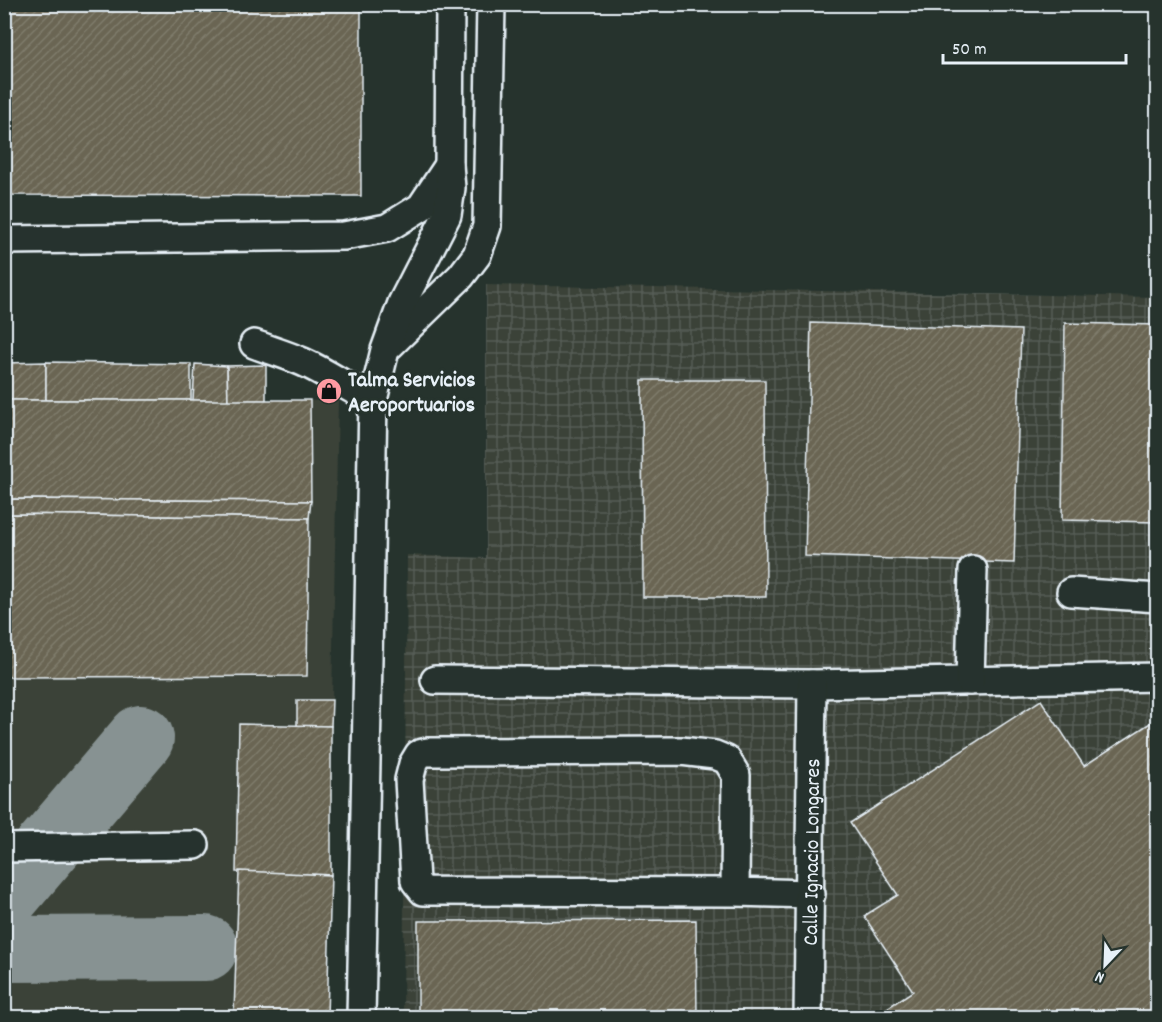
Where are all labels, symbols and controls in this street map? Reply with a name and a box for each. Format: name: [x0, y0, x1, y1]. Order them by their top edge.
scale bar: [943, 27, 1126, 65]
text: 50 m: [952, 38, 987, 63]
place label: Talma Servicios Aeroportuarios: [348, 366, 476, 422]
shop icon: Talma Servicios Aeroportuarios: [314, 376, 344, 406]
street label: Calle Ignacio Longares: [797, 758, 830, 946]
north arrow: [1075, 935, 1135, 995]
text: N: [1092, 964, 1108, 989]

